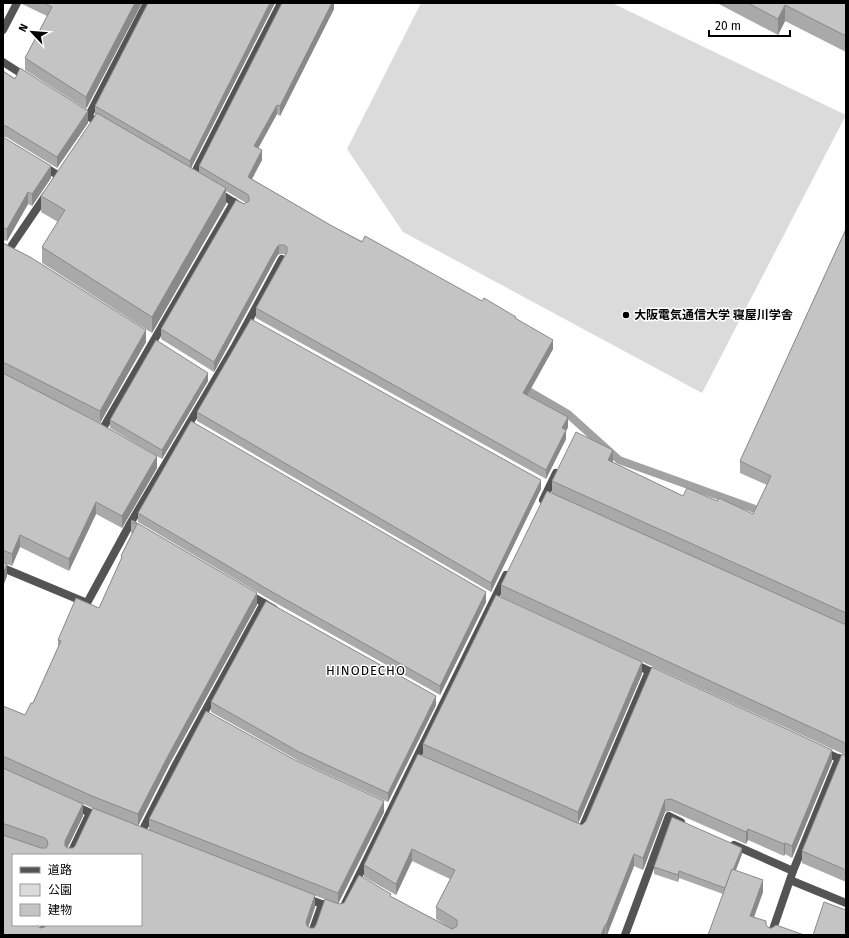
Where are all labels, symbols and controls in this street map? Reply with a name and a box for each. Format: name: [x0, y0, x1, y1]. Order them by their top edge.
north arrow: [12, 12, 52, 52]
scale bar: [709, 12, 790, 38]
text: 20 m: [715, 19, 741, 33]
text: N: [16, 22, 31, 34]
place label: 大阪電気通信大学 寝屋川学舎: [634, 308, 793, 322]
marker: 大阪電気通信大学 寝屋川学舎: [621, 310, 631, 320]
district label: HINODECHO: [326, 663, 406, 678]
legend: [12, 854, 142, 926]
text: 道路: [48, 863, 72, 877]
text: 公園: [48, 883, 72, 897]
text: 建物: [48, 903, 72, 917]

